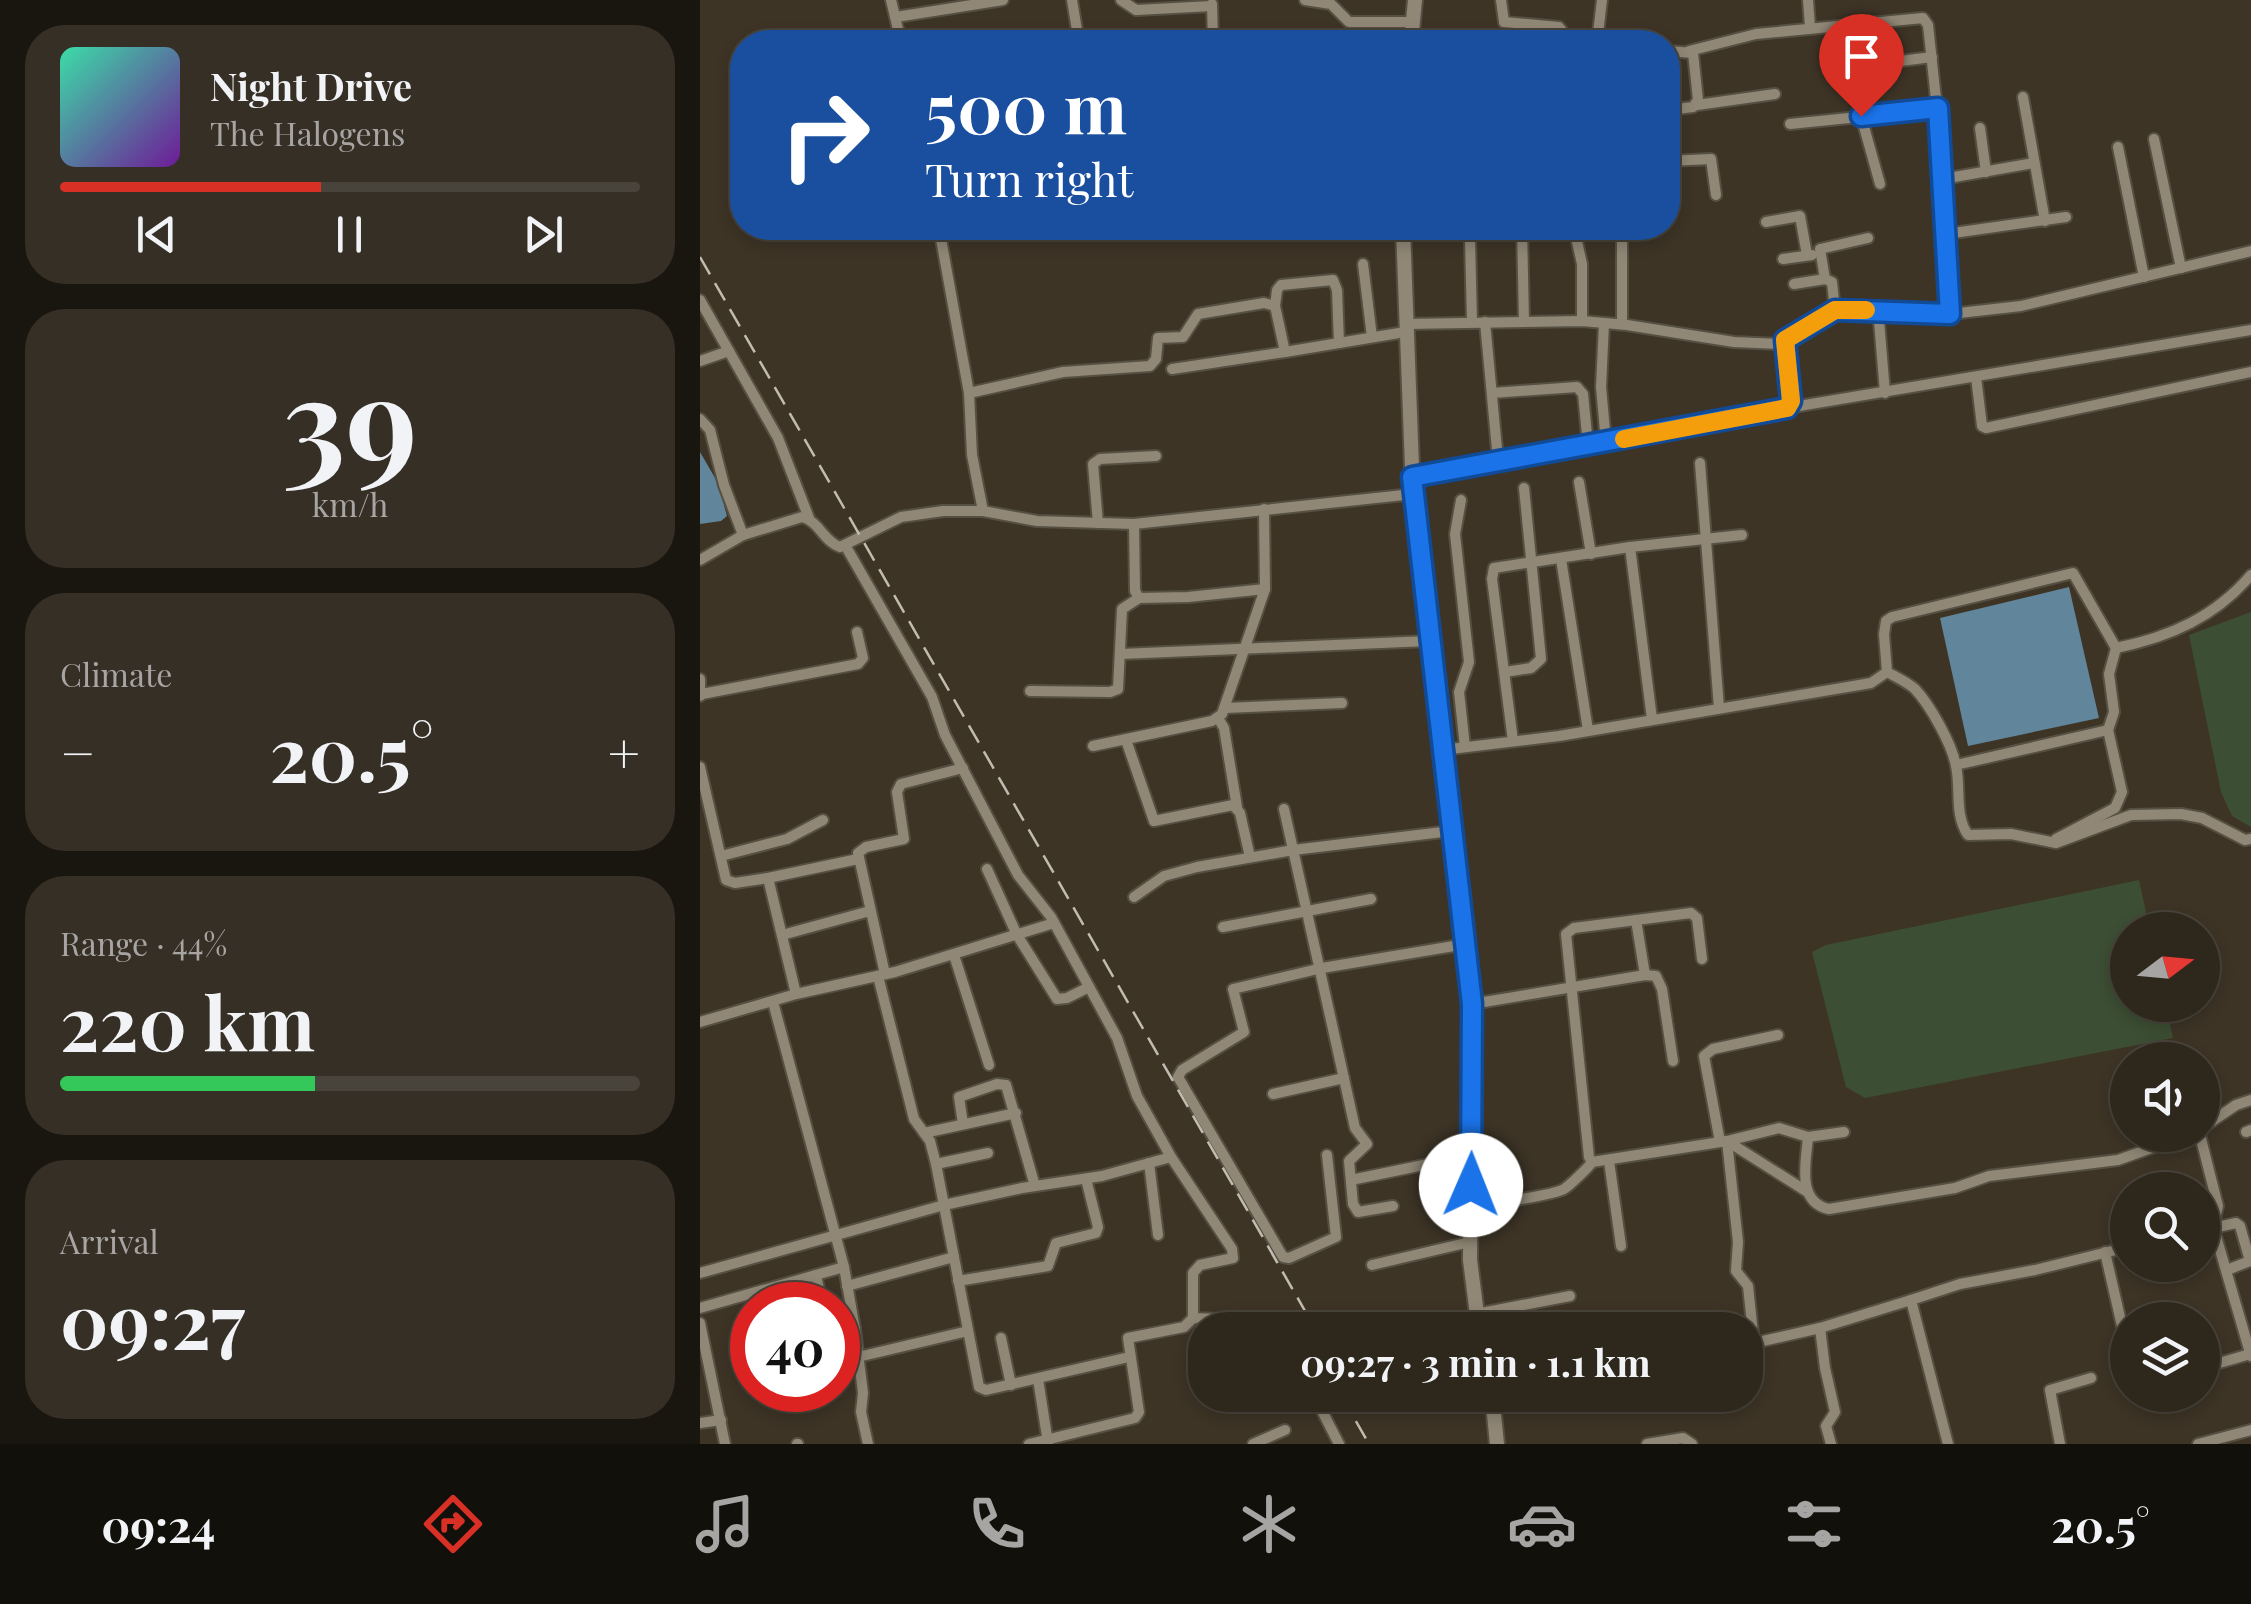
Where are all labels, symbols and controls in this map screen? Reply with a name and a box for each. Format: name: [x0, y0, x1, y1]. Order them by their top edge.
pin: [1819, 14, 1904, 117]
icon: arrive: [1834, 29, 1889, 84]
text: 500 m: [925, 58, 1127, 152]
text: Night Drive: [210, 60, 412, 111]
icon: right: [760, 70, 890, 200]
text: The Halogens: [210, 111, 405, 154]
text: Turn right: [925, 148, 1133, 208]
icon: previous: [129, 207, 184, 262]
icon: pause: [322, 207, 377, 262]
icon: next: [516, 207, 571, 262]
text: 39: [282, 330, 418, 504]
text: km/h: [312, 482, 388, 525]
text: Climate: [60, 652, 172, 695]
text: 20.5°: [270, 701, 434, 801]
text: −: [60, 714, 96, 788]
text: +: [608, 714, 640, 788]
north arrow: [2110, 912, 2220, 1022]
map controls: [2110, 912, 2220, 1412]
text: Range · 44%: [60, 921, 227, 964]
text: 220 km: [60, 970, 315, 1070]
button: sound: [2110, 1042, 2220, 1152]
position arrow: [1419, 1133, 1523, 1237]
button: search: [2110, 1172, 2220, 1282]
text: Arrival: [60, 1219, 159, 1262]
text: 09:27: [60, 1268, 245, 1368]
speed limit sign: 40: [730, 1282, 860, 1412]
button: layers: [2110, 1302, 2220, 1412]
text: 09:27 · 3 min · 1.1 km: [1300, 1336, 1651, 1387]
icon: directions: [418, 1489, 488, 1559]
icon: music: [690, 1489, 760, 1559]
icon: phone: [962, 1489, 1032, 1559]
icon: climate: [1234, 1489, 1304, 1559]
icon: car: [1507, 1489, 1577, 1559]
icon: filters: [1779, 1489, 1849, 1559]
text: 09:24: [101, 1494, 215, 1554]
text: 20.5°: [2051, 1494, 2150, 1554]

